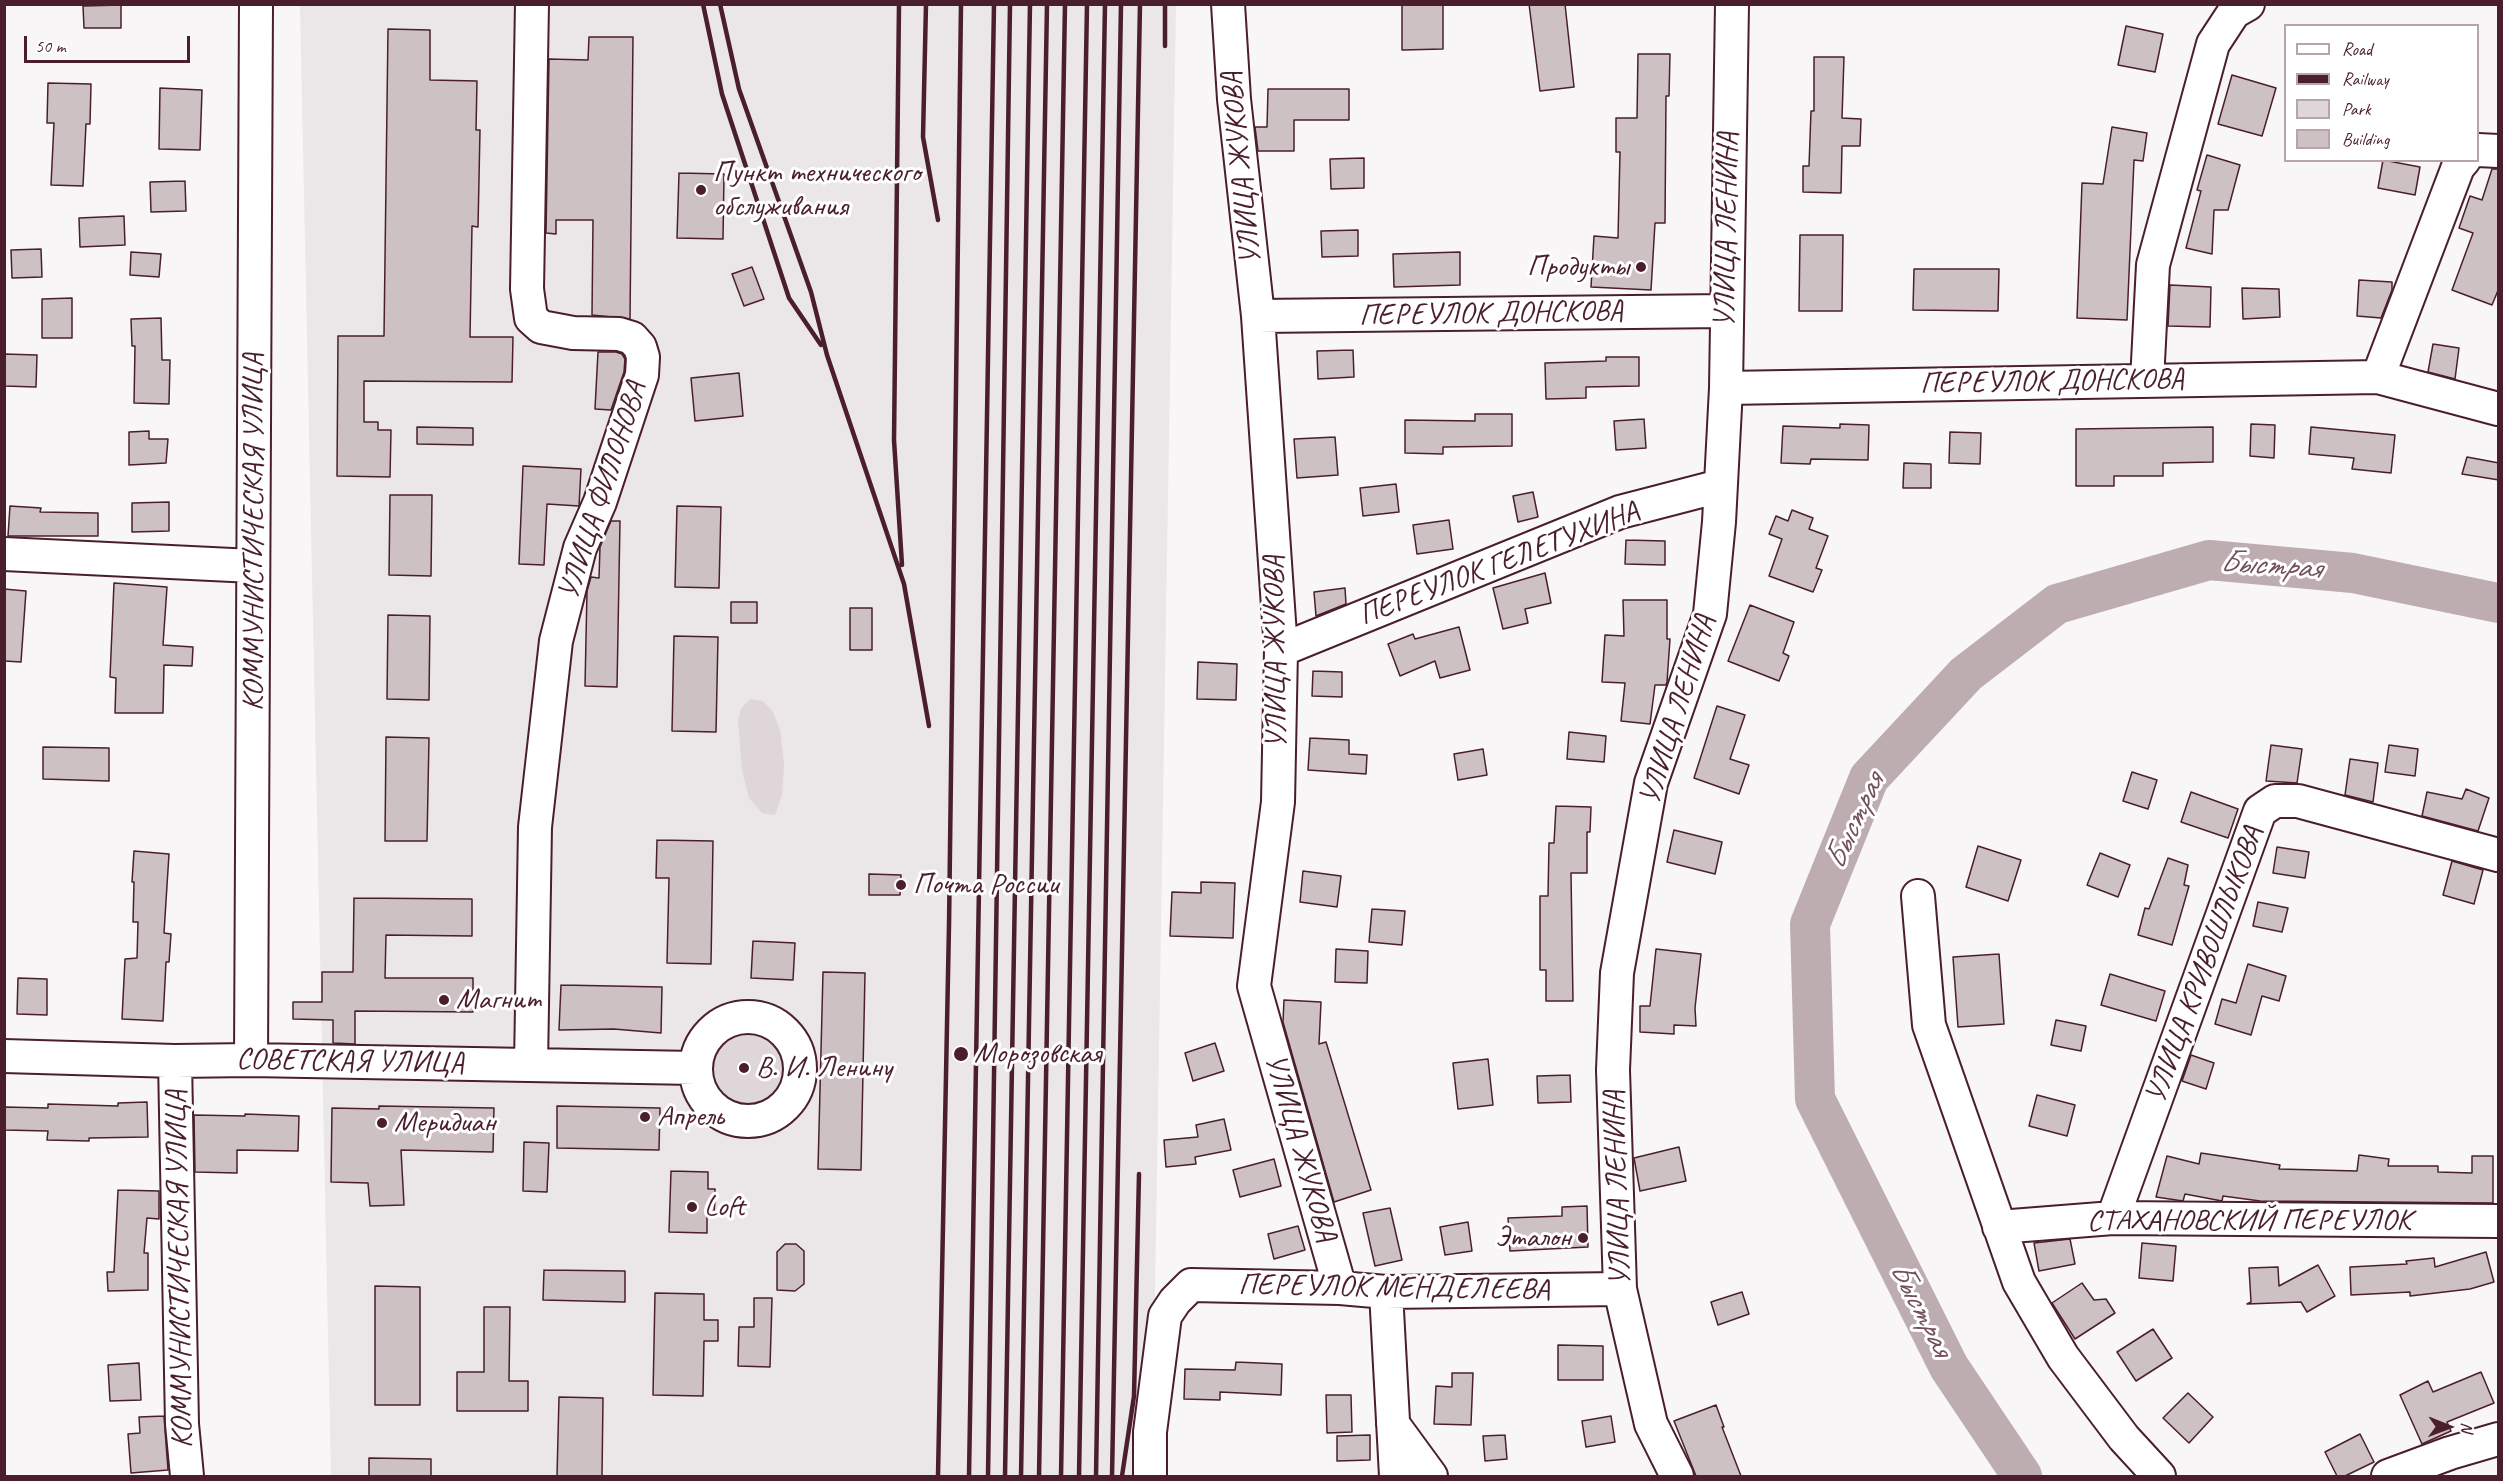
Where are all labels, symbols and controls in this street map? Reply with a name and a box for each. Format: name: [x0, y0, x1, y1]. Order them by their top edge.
scale bar: [27, 24, 194, 62]
legend: [2284, 24, 2479, 162]
text: 50 m: [35, 35, 66, 57]
text: Road: [2342, 38, 2372, 60]
text: Railway: [2342, 68, 2389, 90]
street label: УЛИЦА ЖУКОВА: [1214, 70, 1270, 266]
text: Park: [2342, 98, 2371, 120]
text: Building: [2342, 128, 2389, 150]
street label: УЛИЦА ЛЕНИНА: [1707, 132, 1747, 328]
place label: Пункт технического обслуживания: [713, 155, 920, 225]
marker: Пункт технического обслуживания: [694, 183, 708, 197]
place label: Продукты: [1527, 249, 1629, 285]
marker: Продукты: [1634, 260, 1648, 274]
street label: ПЕРЕУЛОК ДОНСКОВА: [1359, 294, 1623, 334]
street label: КОММУНИСТИЧЕСКАЯ УЛИЦА: [236, 353, 272, 711]
street label: ПЕРЕУЛОК ДОНСКОВА: [1920, 362, 2184, 402]
street label: УЛИЦА ФИЛОНОВА: [551, 378, 655, 604]
street label: ПЕРЕУЛОК ГЕЛЕТУХИНА: [1354, 494, 1644, 634]
water label: Быстрая: [2219, 543, 2321, 589]
street label: УЛИЦА ЖУКОВА: [1256, 555, 1296, 749]
street label: УЛИЦА ЛЕНИНА: [1632, 611, 1724, 809]
water label: Быстрая: [1816, 768, 1894, 876]
street label: УЛИЦА КРИВОШЛЫКОВА: [2138, 822, 2272, 1108]
place label: Почта России: [913, 867, 1058, 903]
marker: Почта России: [894, 878, 908, 892]
place label: Магнит: [456, 982, 541, 1018]
marker: Магнит: [437, 993, 451, 1007]
place label: Морозовская: [974, 1036, 1101, 1072]
street label: СОВЕТСКАЯ УЛИЦА: [236, 1042, 464, 1082]
marker: Морозовская: [952, 1045, 970, 1063]
place label: В. И. Ленину: [756, 1050, 892, 1086]
street label: УЛИЦА ЖУКОВА: [1256, 1050, 1344, 1246]
marker: В. И. Ленину: [737, 1061, 751, 1075]
street label: КОММУНИСТИЧЕСКАЯ УЛИЦА: [159, 1090, 201, 1448]
street label: УЛИЦА ЛЕНИНА: [1597, 1090, 1639, 1286]
place label: Апрель: [657, 1099, 724, 1135]
place label: Меридиан: [394, 1105, 495, 1141]
marker: Апрель: [638, 1110, 652, 1124]
marker: Меридиан: [375, 1116, 389, 1130]
place label: Loft: [704, 1189, 745, 1225]
marker: Loft: [685, 1200, 699, 1214]
street label: СТАХАНОВСКИЙ ПЕРЕУЛОК: [2087, 1203, 2411, 1239]
place label: Эталон: [1495, 1220, 1571, 1256]
marker: Эталон: [1576, 1231, 1590, 1245]
water label: Быстрая: [1880, 1256, 1960, 1362]
street label: ПЕРЕУЛОК МЕНДЕЛЕЕВА: [1238, 1267, 1550, 1309]
north arrow: [2419, 1397, 2479, 1457]
text: N: [2457, 1422, 2477, 1432]

